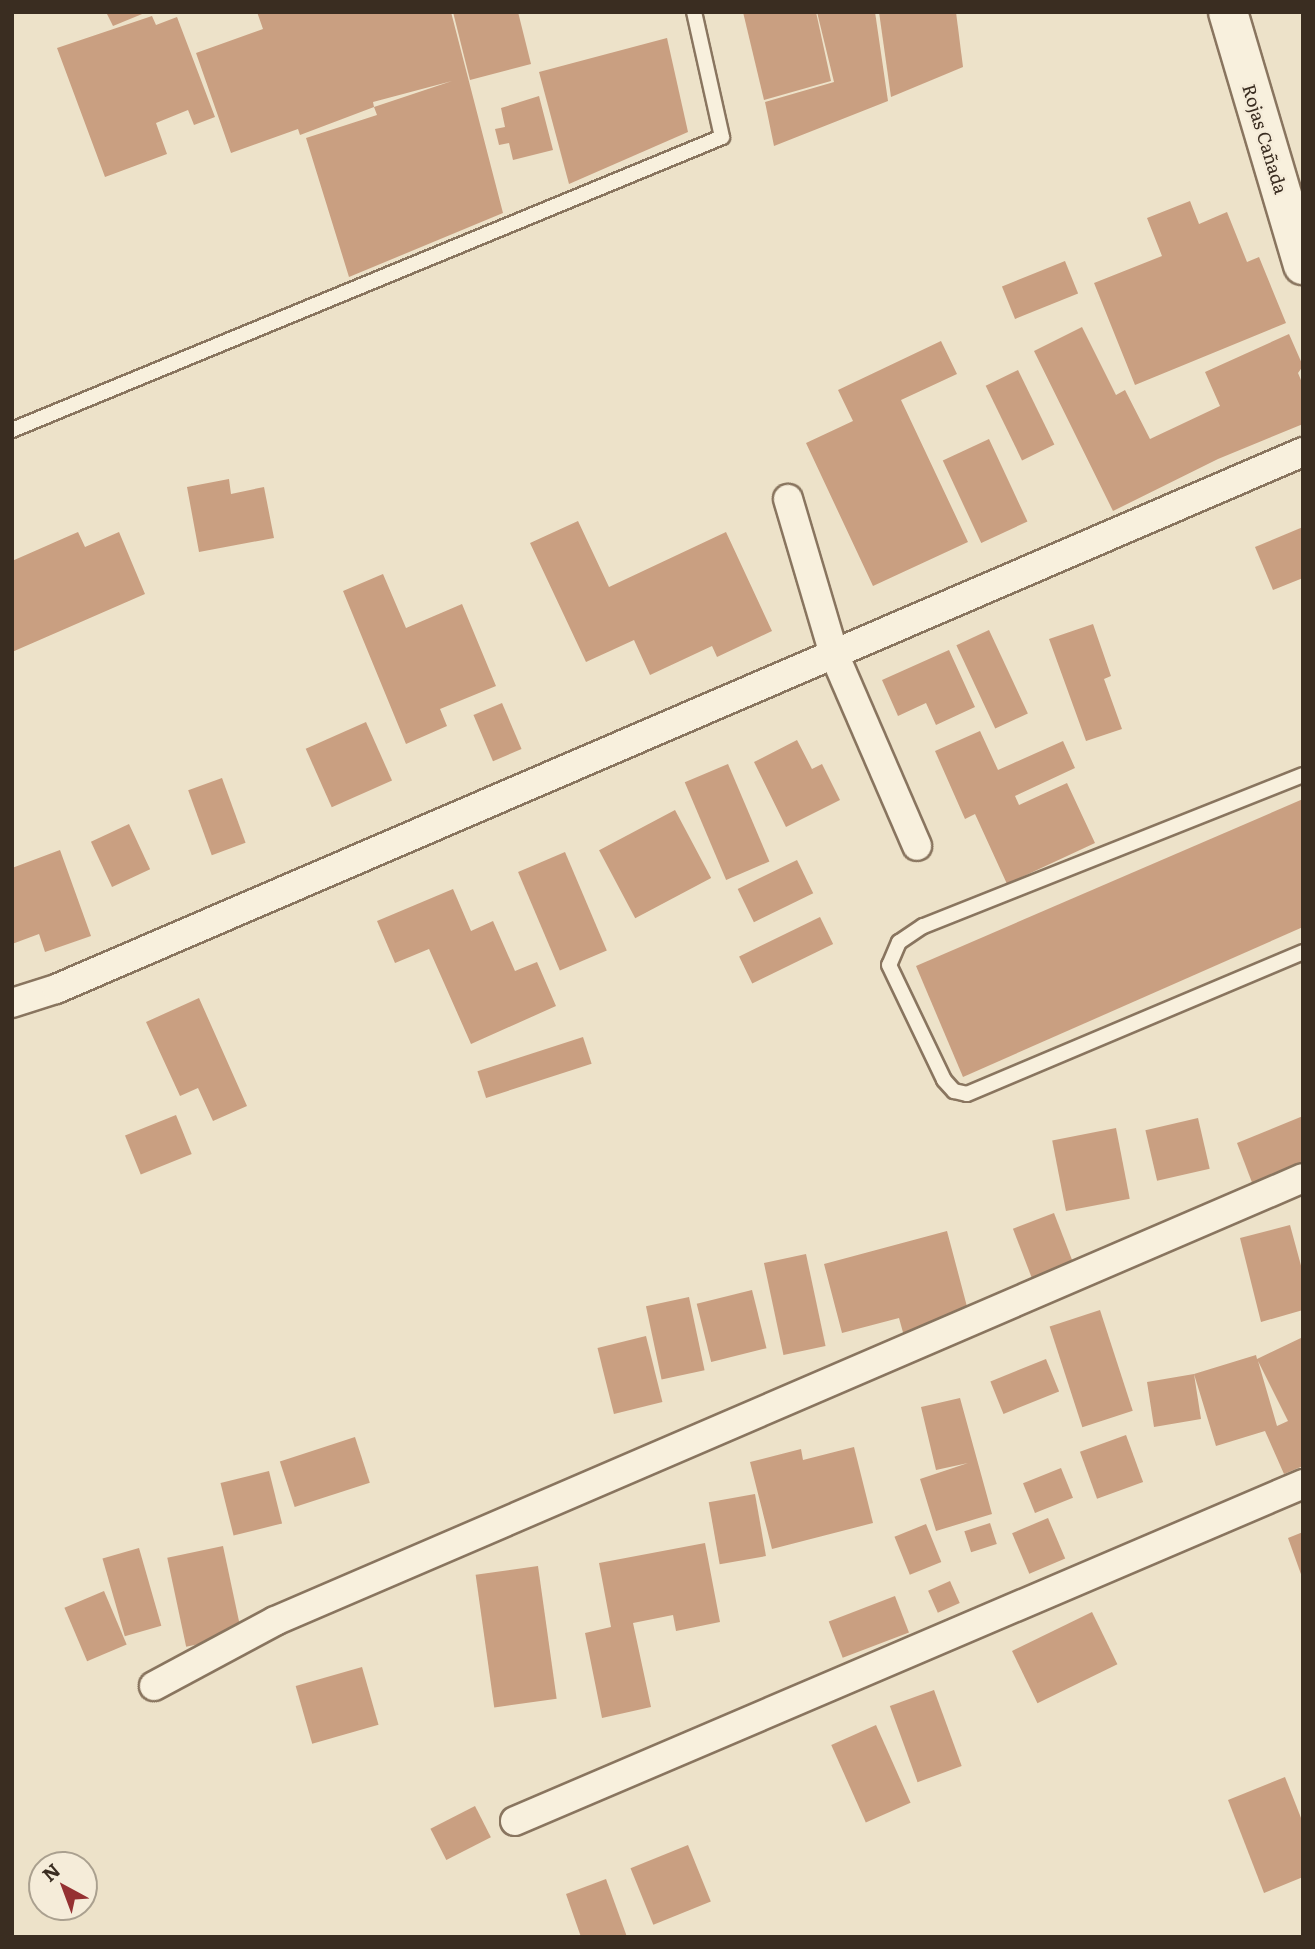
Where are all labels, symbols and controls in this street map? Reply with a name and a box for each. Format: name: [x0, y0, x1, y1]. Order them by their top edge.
street label: Rojas Cañada: [1238, 81, 1292, 197]
north arrow: [28, 1851, 98, 1921]
text: N: [35, 1856, 66, 1887]

